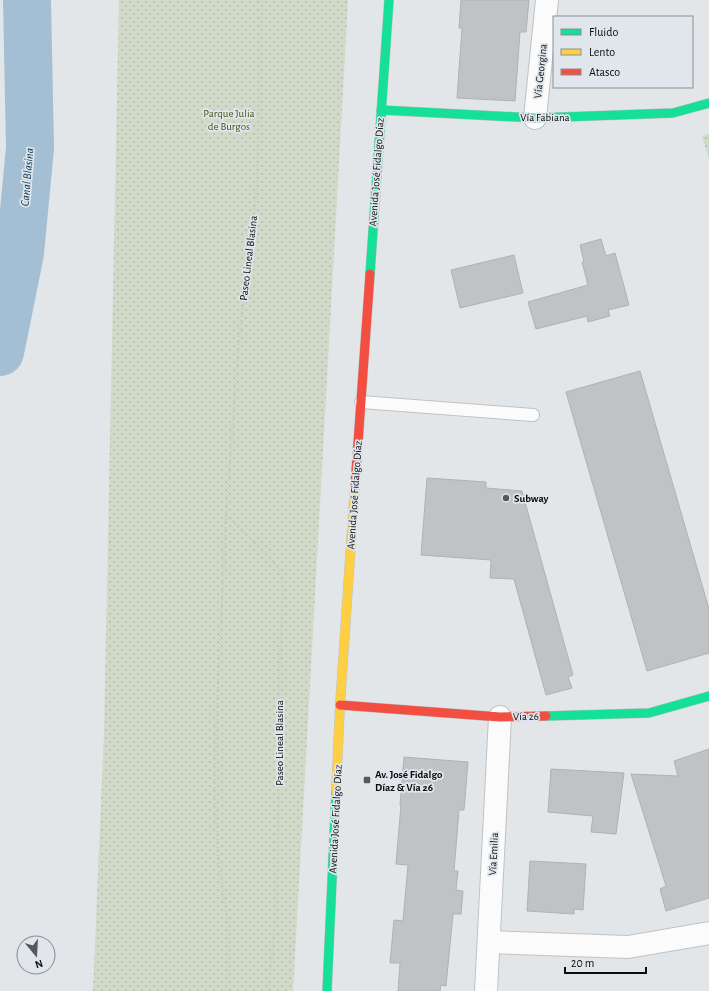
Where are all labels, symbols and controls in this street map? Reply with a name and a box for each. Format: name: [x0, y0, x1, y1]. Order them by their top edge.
legend: [553, 16, 693, 88]
text: Fluido: [589, 26, 618, 38]
street label: Vía Georgina: [532, 43, 549, 99]
text: Lento: [589, 46, 615, 58]
text: Atasco: [589, 66, 620, 78]
park label: Parque Julia de Burgos: [203, 108, 255, 132]
street label: Vía Fabiana: [520, 112, 570, 123]
street label: Avenida José Fidalgo Díaz: [367, 117, 386, 227]
water label: Canal Blasina: [18, 147, 36, 207]
street label: Paseo Lineal Blasina: [238, 215, 259, 301]
street label: Avenida José Fidalgo Díaz: [345, 440, 364, 550]
marker: Subway: [501, 493, 511, 503]
place label: Subway: [514, 493, 549, 504]
street label: Paseo Lineal Blasina: [274, 700, 285, 786]
street label: Vía 26: [513, 711, 539, 722]
street label: Avenida José Fidalgo Díaz: [327, 764, 344, 874]
place label: Av. José Fidalgo Díaz & Vía 26: [375, 769, 443, 793]
marker: Av. José Fidalgo Díaz & Vía 26: [362, 775, 372, 785]
street label: Vía Emilia: [487, 832, 500, 876]
north arrow: [16, 935, 56, 975]
scale bar: [565, 949, 646, 975]
text: 20 m: [571, 957, 594, 969]
text: N: [34, 958, 44, 970]

